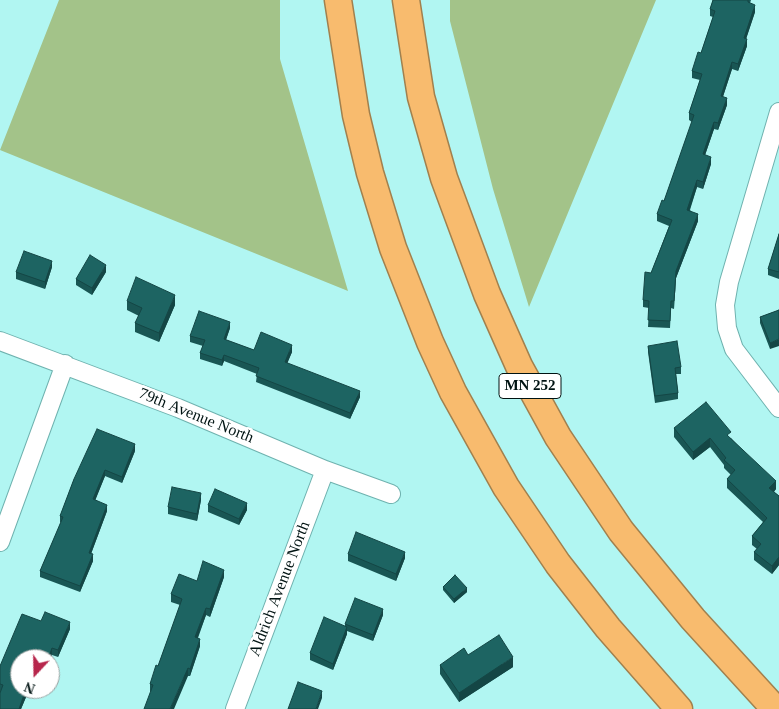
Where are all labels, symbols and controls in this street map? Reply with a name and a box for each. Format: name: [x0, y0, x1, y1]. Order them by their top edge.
road number: MN 252: [499, 374, 561, 398]
street label: 79th Avenue North: [136, 384, 256, 448]
street label: Aldrich Avenue North: [245, 519, 315, 659]
north arrow: [10, 649, 60, 699]
text: N: [22, 679, 37, 696]

